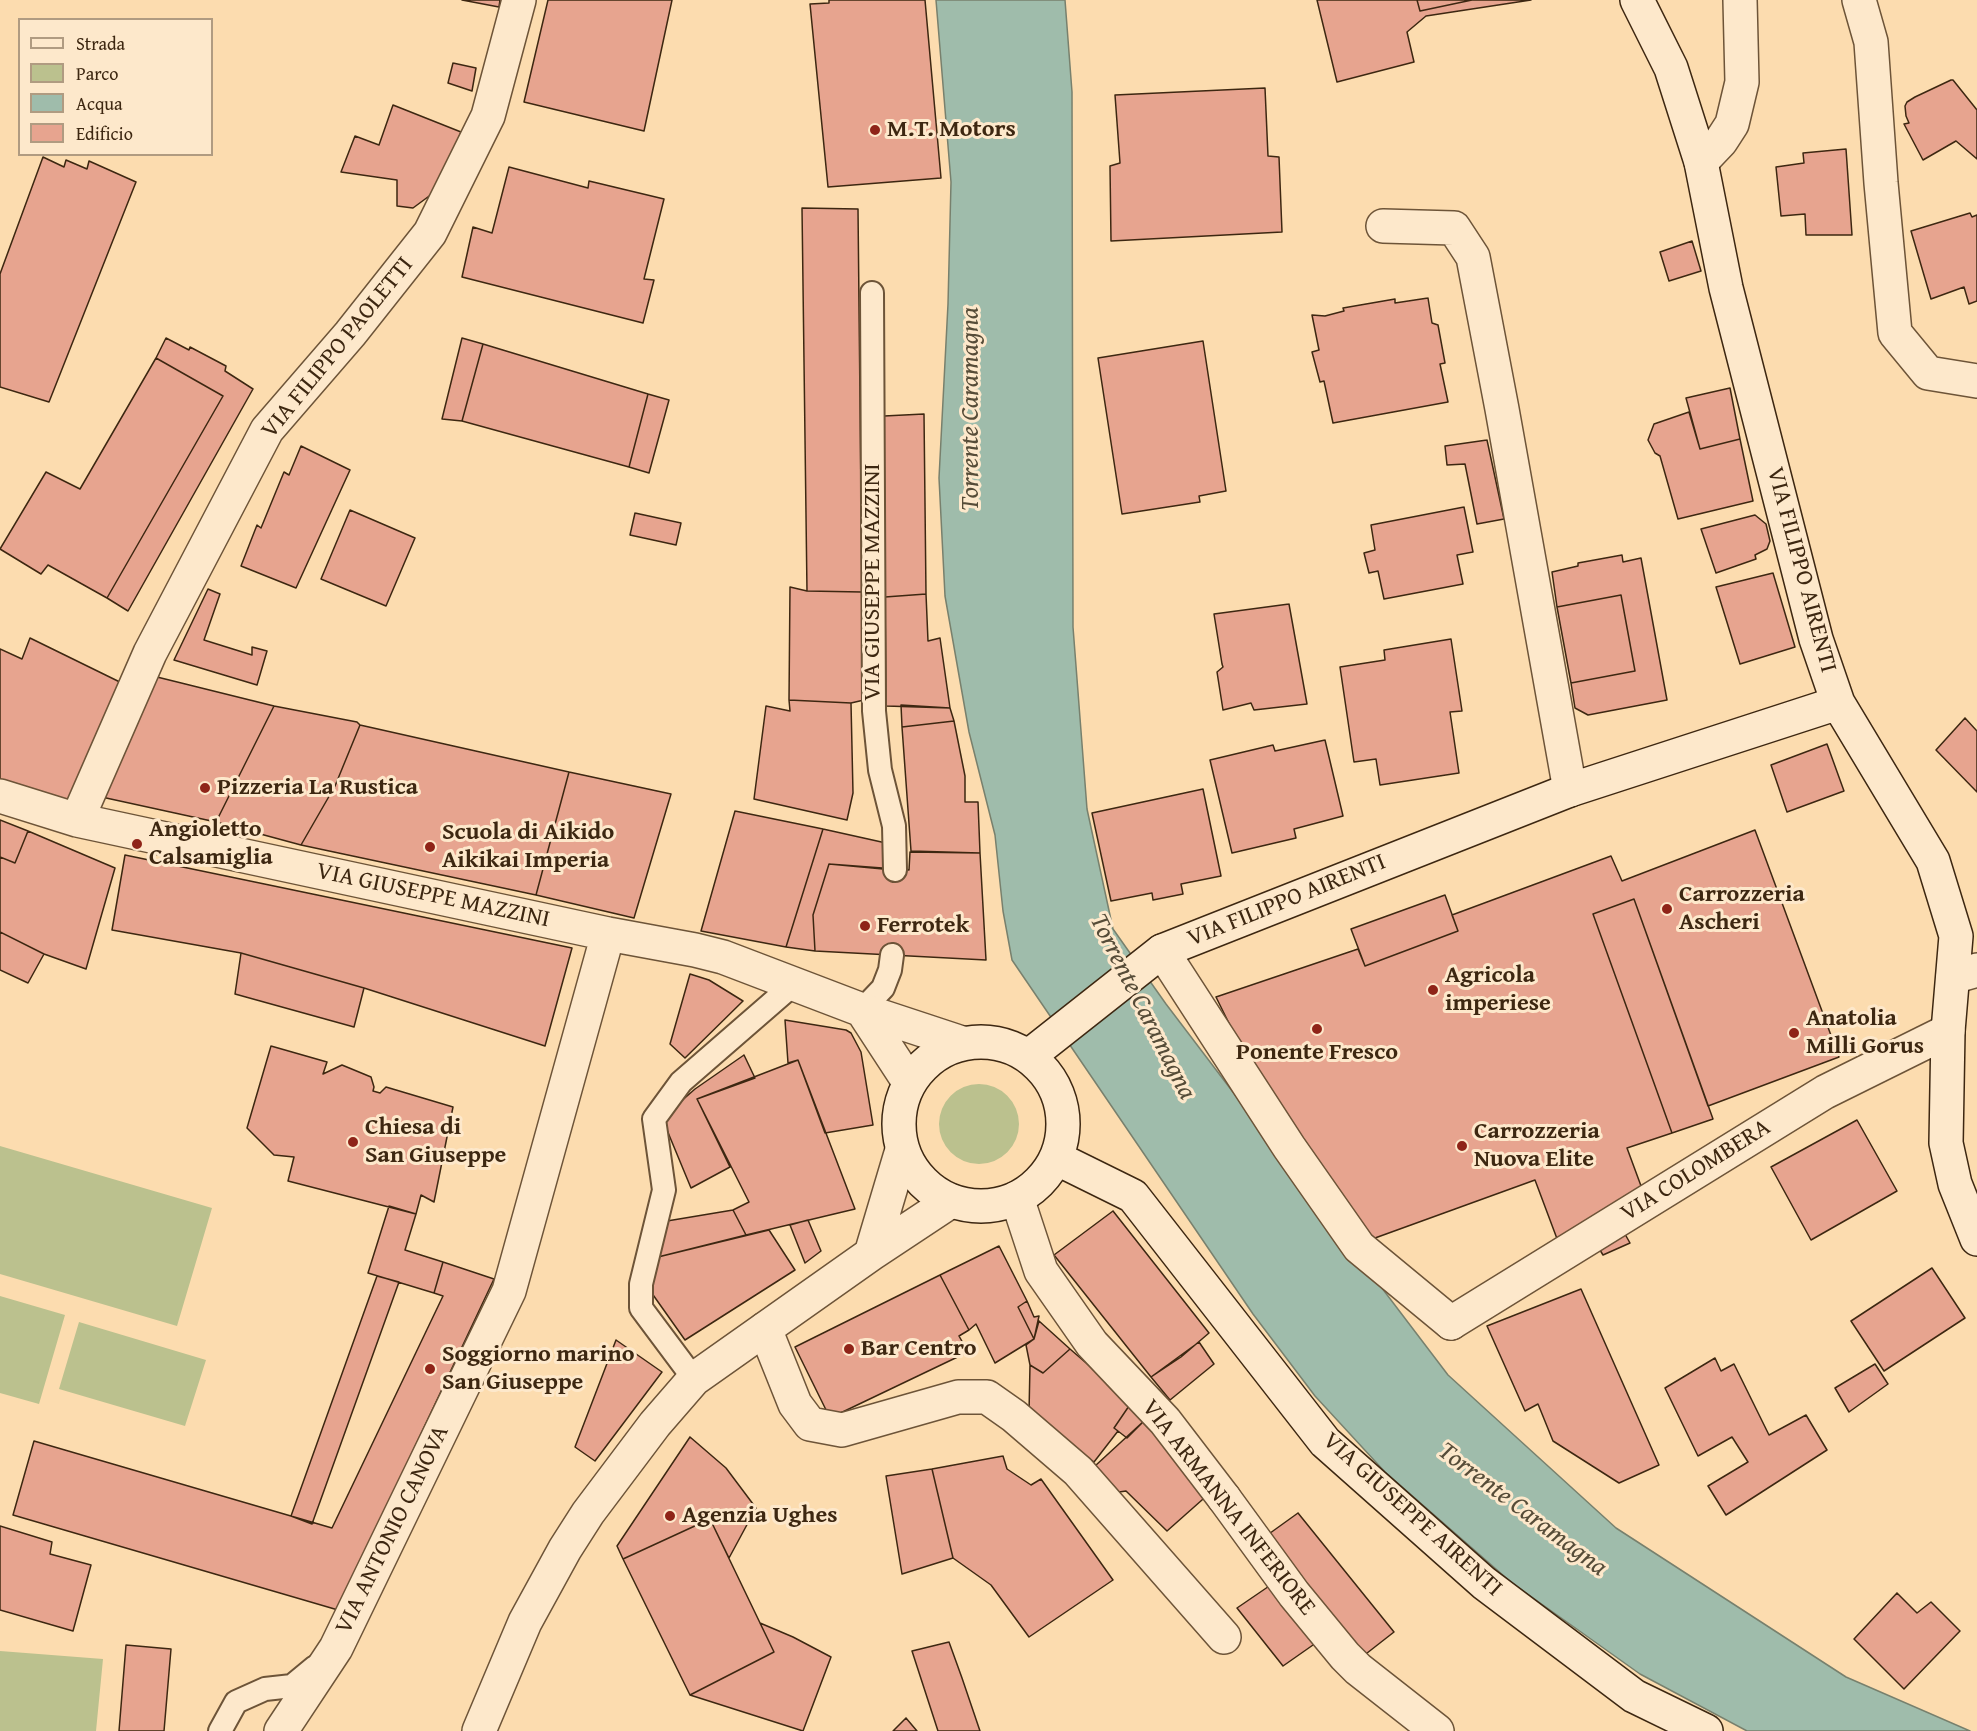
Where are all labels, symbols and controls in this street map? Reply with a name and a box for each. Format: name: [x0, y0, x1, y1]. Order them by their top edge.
legend: [18, 18, 213, 156]
text: Strada: [76, 30, 125, 57]
text: Parco: [76, 60, 119, 87]
text: Acqua: [76, 90, 123, 117]
place label: M.T. Motors: [887, 116, 1016, 144]
text: Edificio: [76, 120, 133, 147]
marker: M.T. Motors: [868, 123, 882, 137]
street label: VIA FILIPPO PAOLETTI: [256, 251, 420, 445]
water label: Torrente Caramagna: [955, 307, 987, 511]
street label: VIA GIUSEPPE MAZZINI: [859, 463, 887, 701]
street label: VIA FILIPPO AIRENTI: [1760, 464, 1842, 676]
place label: Pizzeria La Rustica: [217, 774, 418, 802]
marker: Pizzeria La Rustica: [198, 781, 212, 795]
place label: Angioletto Calsamiglia: [149, 816, 273, 872]
place label: Scuola di Aikido Aikikai Imperia: [442, 819, 614, 875]
marker: Angioletto Calsamiglia: [130, 837, 144, 851]
marker: Scuola di Aikido Aikikai Imperia: [423, 840, 437, 854]
street label: VIA FILIPPO AIRENTI: [1184, 848, 1390, 954]
street label: VIA GIUSEPPE MAZZINI: [314, 857, 552, 935]
place label: Carrozzeria Ascheri: [1679, 881, 1805, 937]
marker: Carrozzeria Ascheri: [1660, 902, 1674, 916]
water label: Torrente Caramagna: [1082, 909, 1202, 1105]
place label: Ferrotek: [877, 912, 969, 940]
marker: Ferrotek: [858, 919, 872, 933]
place label: Agricola imperiese: [1445, 962, 1551, 1018]
marker: Agricola imperiese: [1426, 983, 1440, 997]
place label: Anatolia Milli Gorus: [1806, 1005, 1924, 1061]
marker: Ponente Fresco: [1310, 1022, 1324, 1036]
marker: Anatolia Milli Gorus: [1787, 1026, 1801, 1040]
place label: Ponente Fresco: [1236, 1039, 1398, 1067]
place label: Chiesa di San Giuseppe: [365, 1114, 506, 1170]
street label: VIA COLOMBERA: [1616, 1114, 1776, 1228]
place label: Carrozzeria Nuova Elite: [1474, 1118, 1600, 1174]
marker: Chiesa di San Giuseppe: [346, 1135, 360, 1149]
marker: Carrozzeria Nuova Elite: [1455, 1139, 1469, 1153]
place label: Bar Centro: [861, 1335, 977, 1363]
place label: Soggiorno marino San Giuseppe: [442, 1341, 634, 1397]
marker: Bar Centro: [842, 1342, 856, 1356]
marker: Soggiorno marino San Giuseppe: [423, 1362, 437, 1376]
street label: VIA ARMANNA INFERIORE: [1135, 1395, 1321, 1621]
street label: VIA ANTONIO CANOVA: [330, 1421, 456, 1639]
street label: VIA GIUSEPPE AIRENTI: [1316, 1427, 1508, 1603]
water label: Torrente Caramagna: [1431, 1436, 1613, 1584]
place label: Agenzia Ughes: [682, 1502, 838, 1530]
marker: Agenzia Ughes: [663, 1509, 677, 1523]

